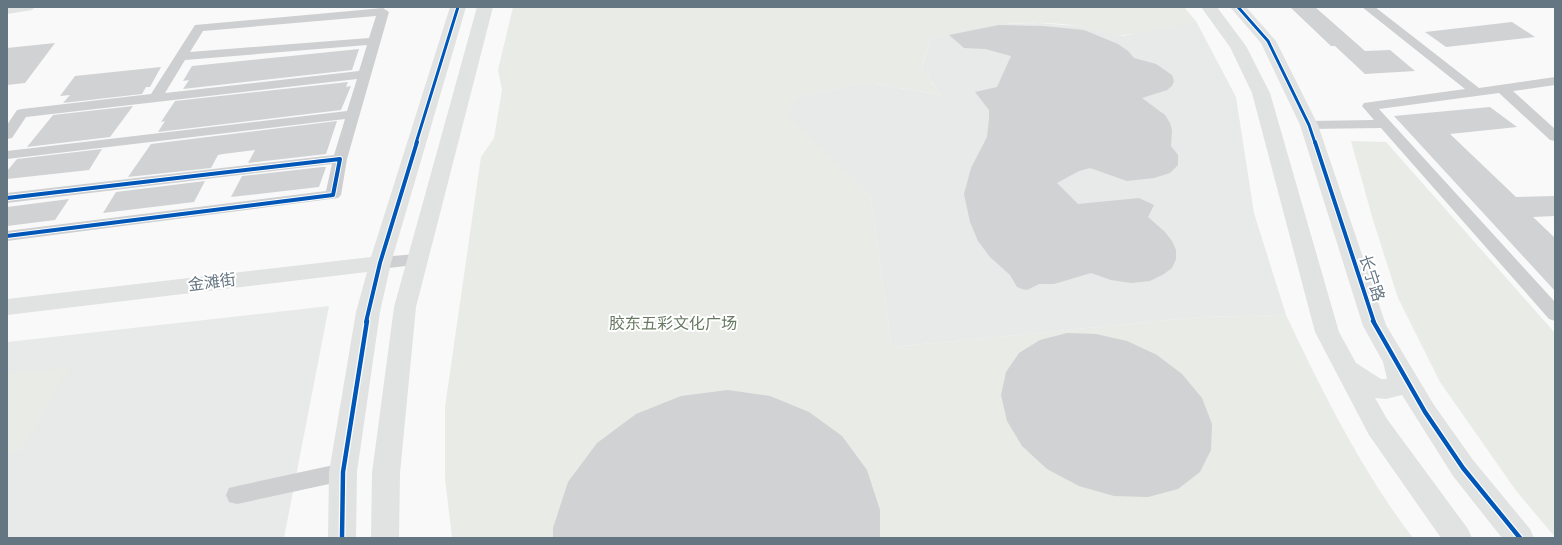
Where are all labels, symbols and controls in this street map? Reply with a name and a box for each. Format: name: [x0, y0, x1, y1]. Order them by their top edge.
street label: 长宁路: [1354, 252, 1390, 304]
street label: 金滩街: [187, 268, 237, 296]
park label: 胶东五彩文化广场: [609, 312, 737, 335]

